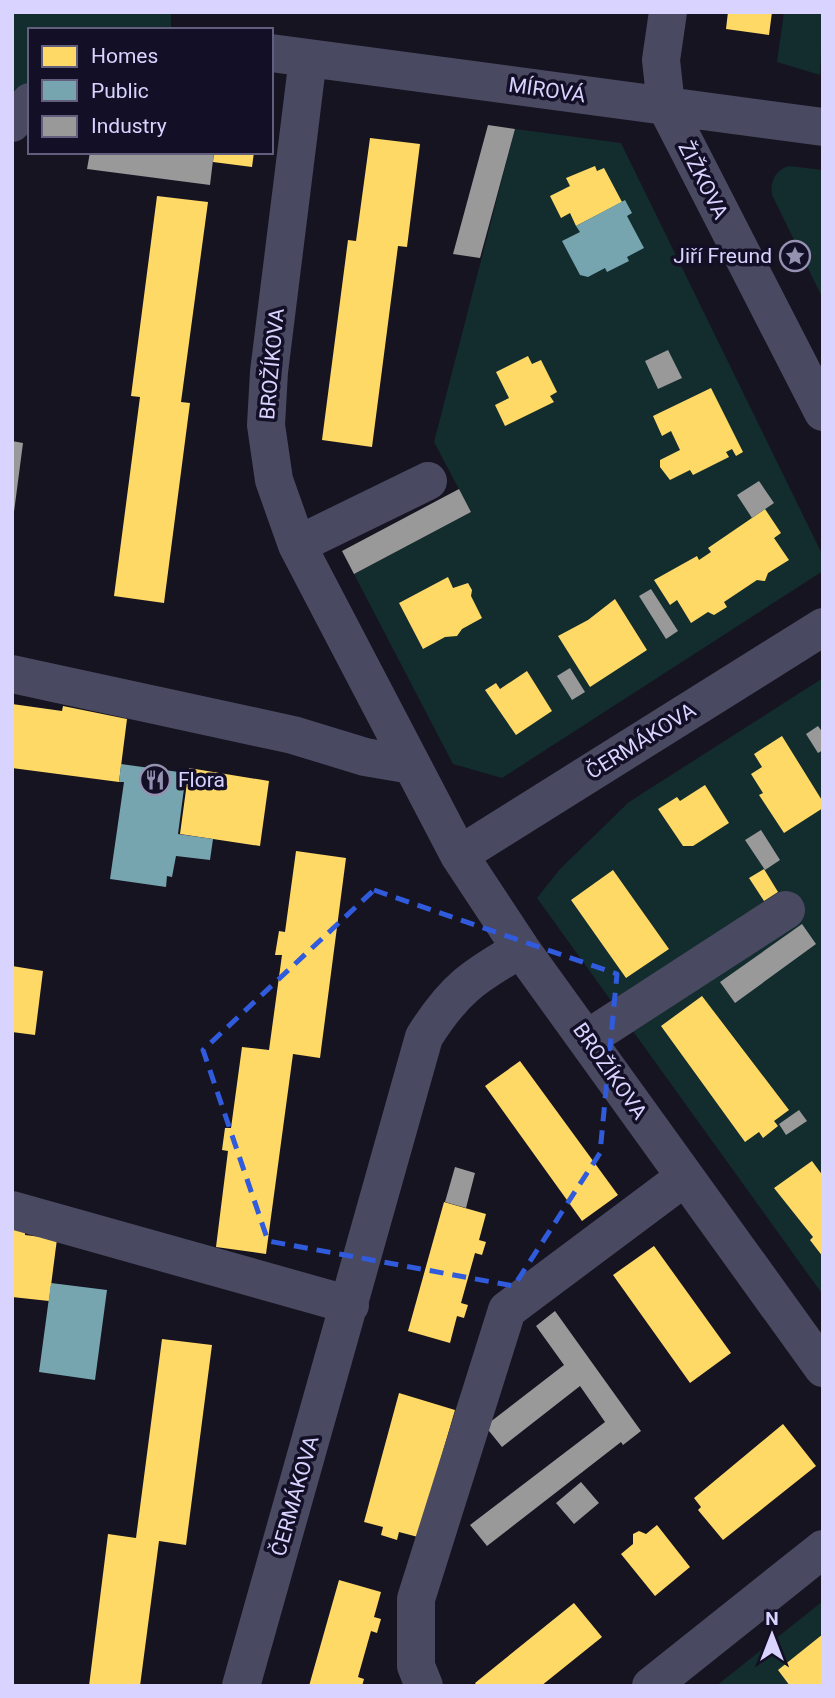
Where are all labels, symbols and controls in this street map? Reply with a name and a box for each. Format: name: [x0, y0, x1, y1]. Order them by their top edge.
legend: [28, 28, 273, 154]
text: Homes: [91, 44, 158, 68]
street label: MÍROVÁ: [507, 73, 587, 107]
text: Public: [91, 79, 149, 103]
text: Industry: [91, 114, 167, 138]
street label: ŽIŽKOVA: [673, 137, 733, 223]
place icon: Jiří Freund: [778, 239, 812, 273]
place label: Jiří Freund: [673, 244, 772, 268]
street label: BROŽÍKOVA: [255, 307, 289, 421]
street label: ČERMÁKOVA: [582, 698, 700, 784]
restaurant icon: Flora: [138, 763, 172, 797]
place label: Flora: [178, 768, 225, 792]
street label: BROŽÍKOVA: [568, 1018, 652, 1124]
street label: ČERMÁKOVA: [266, 1433, 324, 1559]
north arrow: [737, 1600, 807, 1670]
text: N: [765, 1607, 779, 1630]

